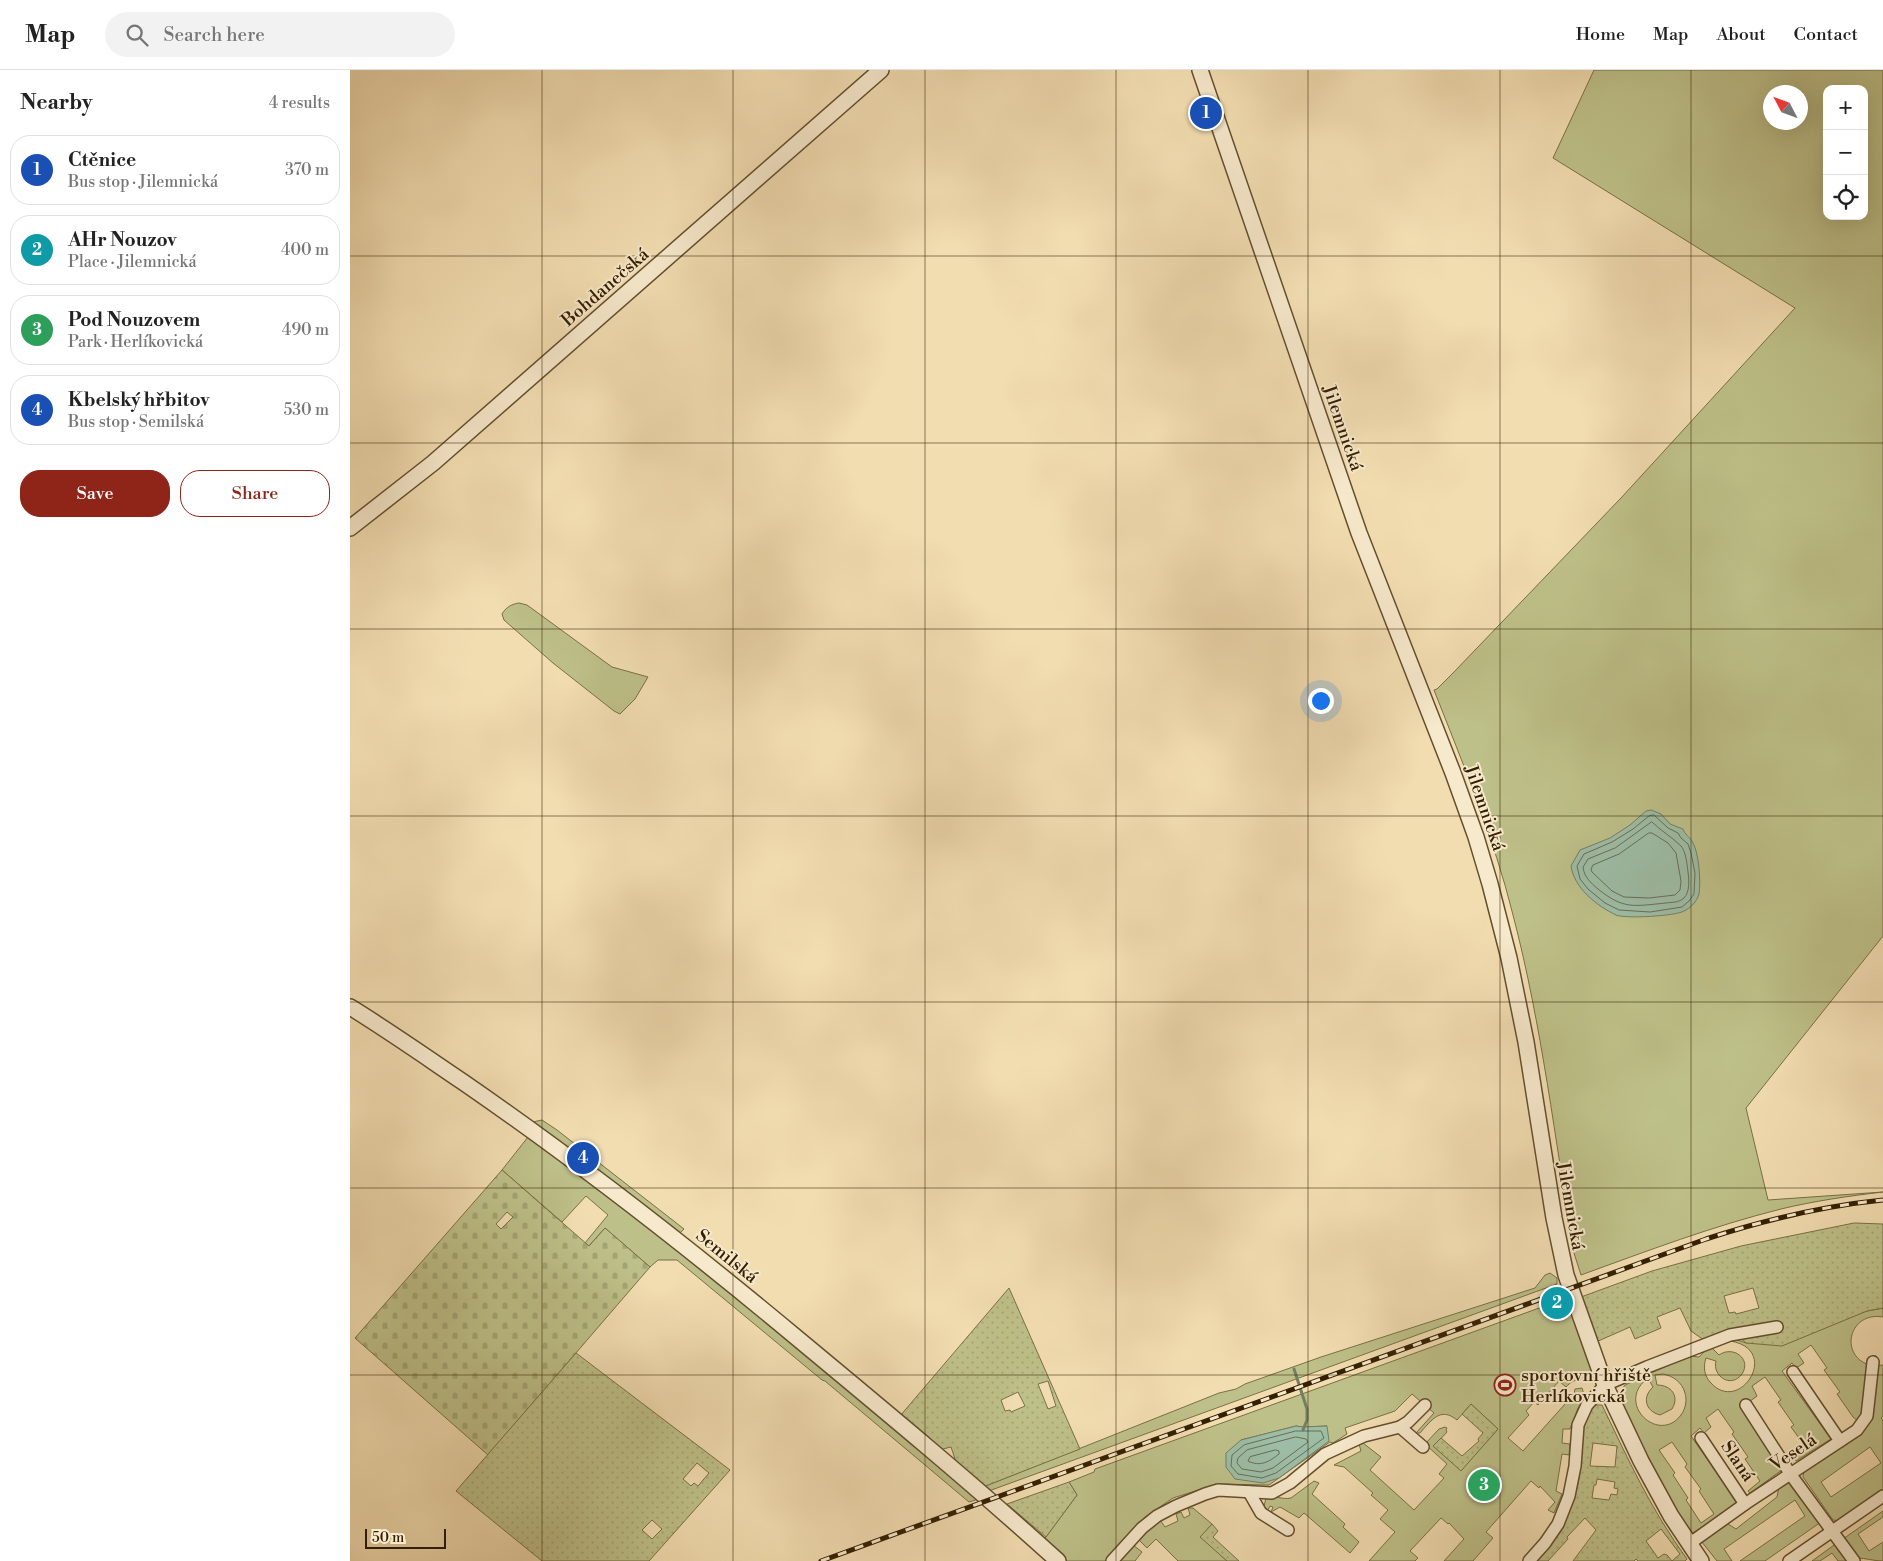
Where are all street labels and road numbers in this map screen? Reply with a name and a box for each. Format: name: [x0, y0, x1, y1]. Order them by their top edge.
street label: Bohdanečská: [556, 242, 655, 332]
street label: Jilemnická: [1317, 381, 1368, 475]
street label: Jilemnická: [1459, 761, 1510, 855]
street label: Jilemnická: [1551, 1159, 1590, 1253]
street label: Semilská: [691, 1224, 763, 1289]
street label: Veselá: [1765, 1428, 1822, 1477]
street label: Slaná: [1716, 1436, 1760, 1487]

